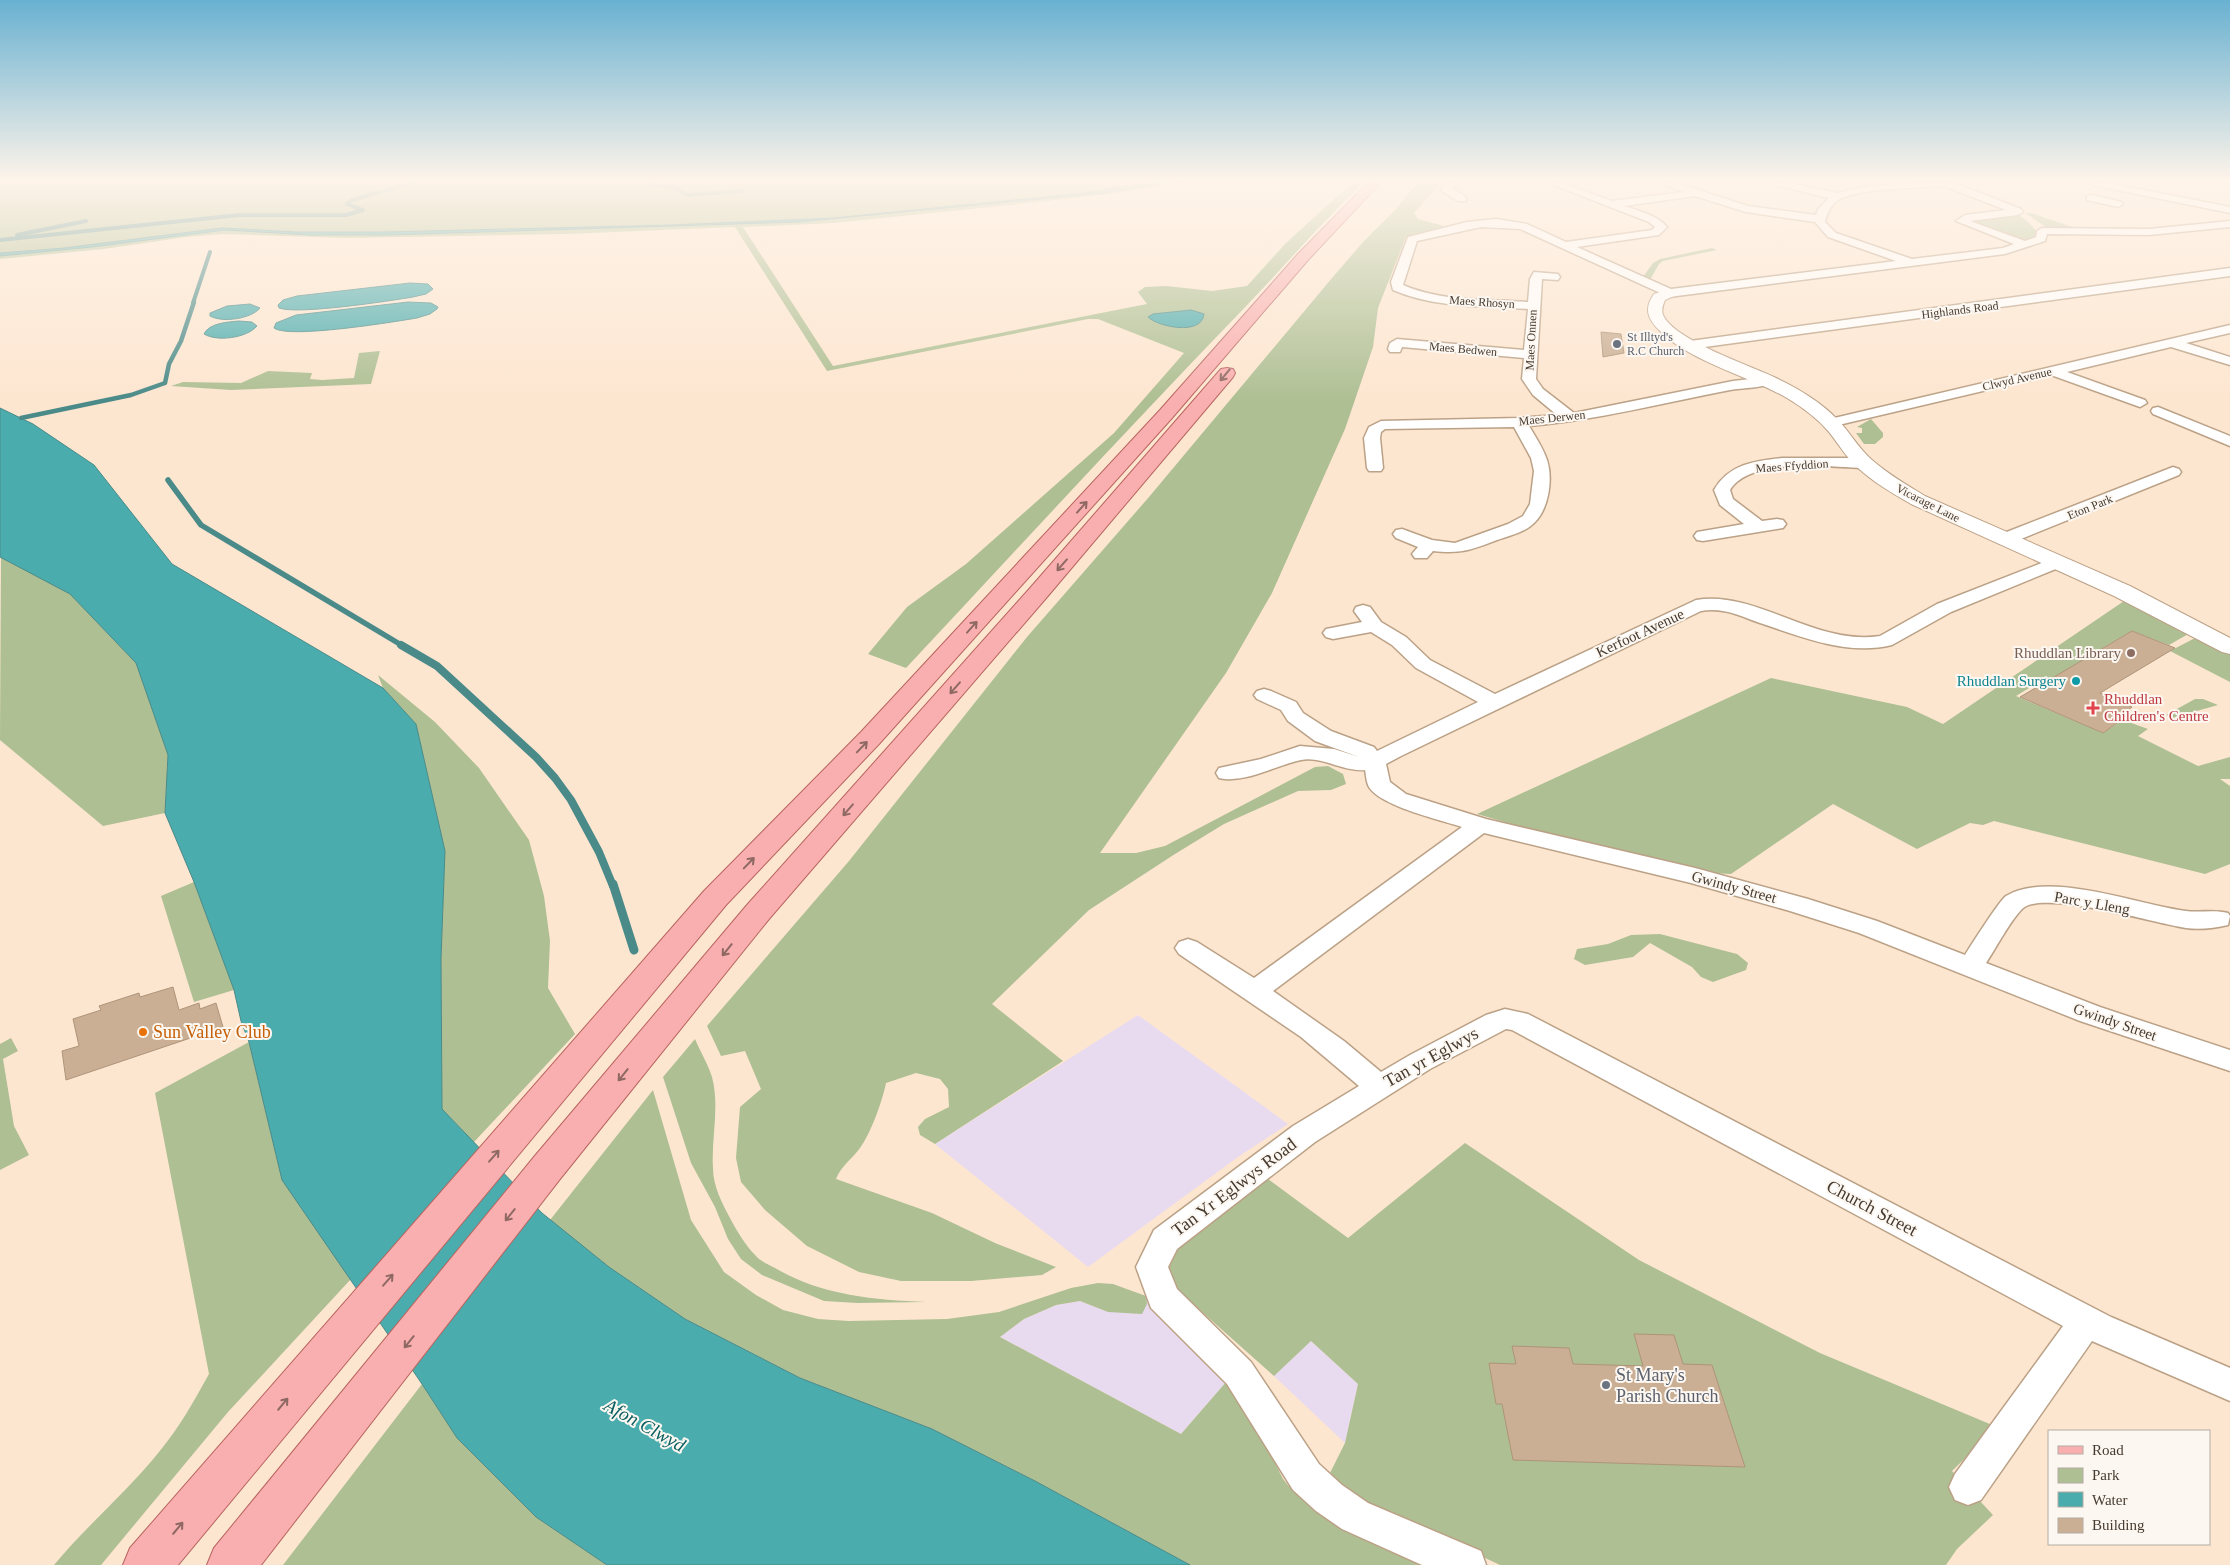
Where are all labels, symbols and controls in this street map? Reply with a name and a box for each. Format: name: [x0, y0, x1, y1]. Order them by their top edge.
street label: Maes Rhosyn: [1449, 293, 1515, 311]
street label: Highlands Road: [1921, 298, 1999, 322]
street label: Maes Onnen: [1522, 309, 1540, 371]
place label: St Illtyd's R.C Church: [1627, 330, 1684, 358]
marker: St Illtyd's R.C Church: [1611, 338, 1623, 350]
street label: Maes Bedwen: [1428, 339, 1498, 359]
street label: Clwyd Avenue: [1981, 364, 2053, 394]
one-way arrow: [1219, 369, 1230, 382]
street label: Maes Derwen: [1518, 408, 1586, 428]
street label: Maes Ffyddion: [1755, 456, 1829, 476]
street label: Vicarage Lane: [1894, 481, 1962, 525]
street label: Eton Park: [2065, 492, 2115, 522]
one-way arrow: [1076, 500, 1088, 513]
one-way arrow: [1056, 559, 1068, 572]
street label: Kerfoot Avenue: [1594, 606, 1687, 660]
one-way arrow: [966, 621, 978, 633]
place label: Rhuddlan Library: [2014, 645, 2121, 661]
marker: Rhuddlan Library: [2125, 647, 2137, 659]
place label: Rhuddlan Surgery: [1957, 673, 2066, 689]
marker: Rhuddlan Surgery: [2070, 675, 2082, 687]
one-way arrow: [949, 681, 961, 694]
place label: Rhuddlan Children's Centre: [2104, 691, 2209, 724]
marker: Rhuddlan Children's Centre: [2086, 701, 2100, 715]
one-way arrow: [856, 740, 868, 753]
one-way arrow: [842, 803, 853, 816]
one-way arrow: [743, 856, 755, 869]
street label: Gwindy Street: [1690, 868, 1779, 906]
street label: Parc y Lleng: [2053, 888, 2132, 918]
one-way arrow: [721, 943, 732, 956]
street label: Gwindy Street: [2071, 1000, 2160, 1044]
place label: Sun Valley Club: [153, 1022, 271, 1042]
street label: Tan yr Eglwys: [1380, 1023, 1482, 1091]
marker: Sun Valley Club: [137, 1026, 149, 1038]
one-way arrow: [618, 1068, 629, 1081]
street label: Tan Yr Eglwys Road: [1168, 1134, 1300, 1240]
one-way arrow: [488, 1150, 500, 1163]
street label: Church Street: [1823, 1176, 1921, 1240]
one-way arrow: [505, 1208, 515, 1222]
one-way arrow: [383, 1273, 394, 1286]
one-way arrow: [403, 1335, 414, 1348]
place label: St Mary's Parish Church: [1616, 1365, 1719, 1406]
marker: St Mary's Parish Church: [1600, 1379, 1612, 1391]
water label: Afon Clwyd: [599, 1393, 690, 1456]
one-way arrow: [278, 1397, 289, 1410]
legend: [2048, 1430, 2210, 1545]
text: Road: [2092, 1442, 2124, 1458]
text: Park: [2092, 1467, 2120, 1483]
text: Water: [2092, 1492, 2127, 1508]
text: Building: [2092, 1517, 2145, 1533]
one-way arrow: [173, 1521, 184, 1534]

